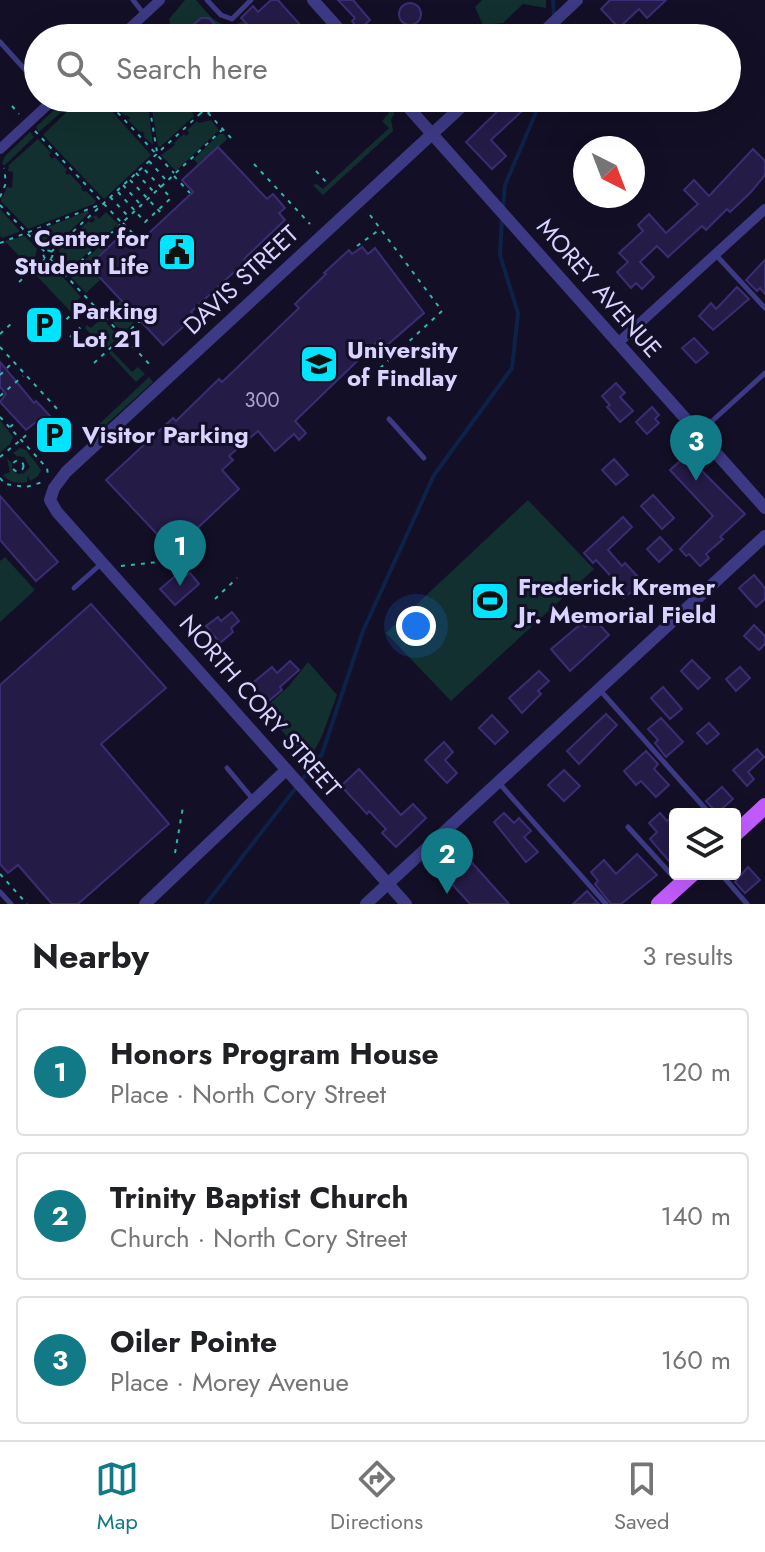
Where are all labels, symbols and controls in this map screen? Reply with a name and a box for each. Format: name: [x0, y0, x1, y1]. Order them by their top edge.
search box: [24, 24, 741, 112]
icon: search: [52, 46, 96, 90]
text: Search here: [116, 47, 268, 90]
north arrow: [573, 136, 645, 208]
street label: MOREY AVENUE: [529, 210, 670, 365]
street label: DAVIS STREET: [175, 217, 306, 342]
place label: Center for Student Life: [14, 220, 149, 283]
public building icon: Center for Student Life: [156, 231, 198, 273]
place label: Parking Lot 21: [72, 293, 158, 356]
parking icon: Parking Lot 21: [23, 304, 65, 346]
place label: University of Findlay: [347, 332, 458, 395]
school or university icon: University of Findlay: [298, 343, 340, 385]
house number: 300: [245, 386, 279, 415]
parking icon: Visitor Parking: [33, 414, 75, 456]
pin: 3: [670, 415, 722, 481]
place label: Visitor Parking: [81, 417, 249, 452]
pin: 1: [154, 520, 206, 586]
place label: Frederick Kremer Jr. Memorial Field: [514, 569, 716, 632]
sports icon: Frederick Kremer Jr. Memorial Field: [469, 580, 511, 622]
your location: [396, 606, 436, 646]
street label: NORTH CORY STREET: [171, 607, 349, 804]
map controls: [669, 808, 741, 880]
button: layers: [669, 808, 741, 880]
pin: 2: [421, 828, 473, 894]
text: Nearby: [32, 932, 149, 981]
text: 3 results: [642, 937, 733, 975]
text: Honors Program House: [110, 1032, 439, 1075]
text: 1: [53, 1053, 67, 1091]
text: 120 m: [661, 1053, 731, 1091]
text: Place · North Cory Street: [110, 1075, 386, 1113]
text: Trinity Baptist Church: [110, 1176, 409, 1219]
text: 2: [51, 1197, 69, 1235]
text: 140 m: [660, 1197, 731, 1235]
text: Church · North Cory Street: [110, 1219, 407, 1257]
text: Oiler Pointe: [110, 1320, 277, 1363]
text: 3: [52, 1341, 68, 1379]
text: 160 m: [661, 1341, 731, 1379]
text: Place · Morey Avenue: [110, 1363, 349, 1401]
tab: Map: [95, 1457, 139, 1537]
tab: Directions: [330, 1457, 423, 1537]
tab: Saved: [614, 1457, 670, 1537]

